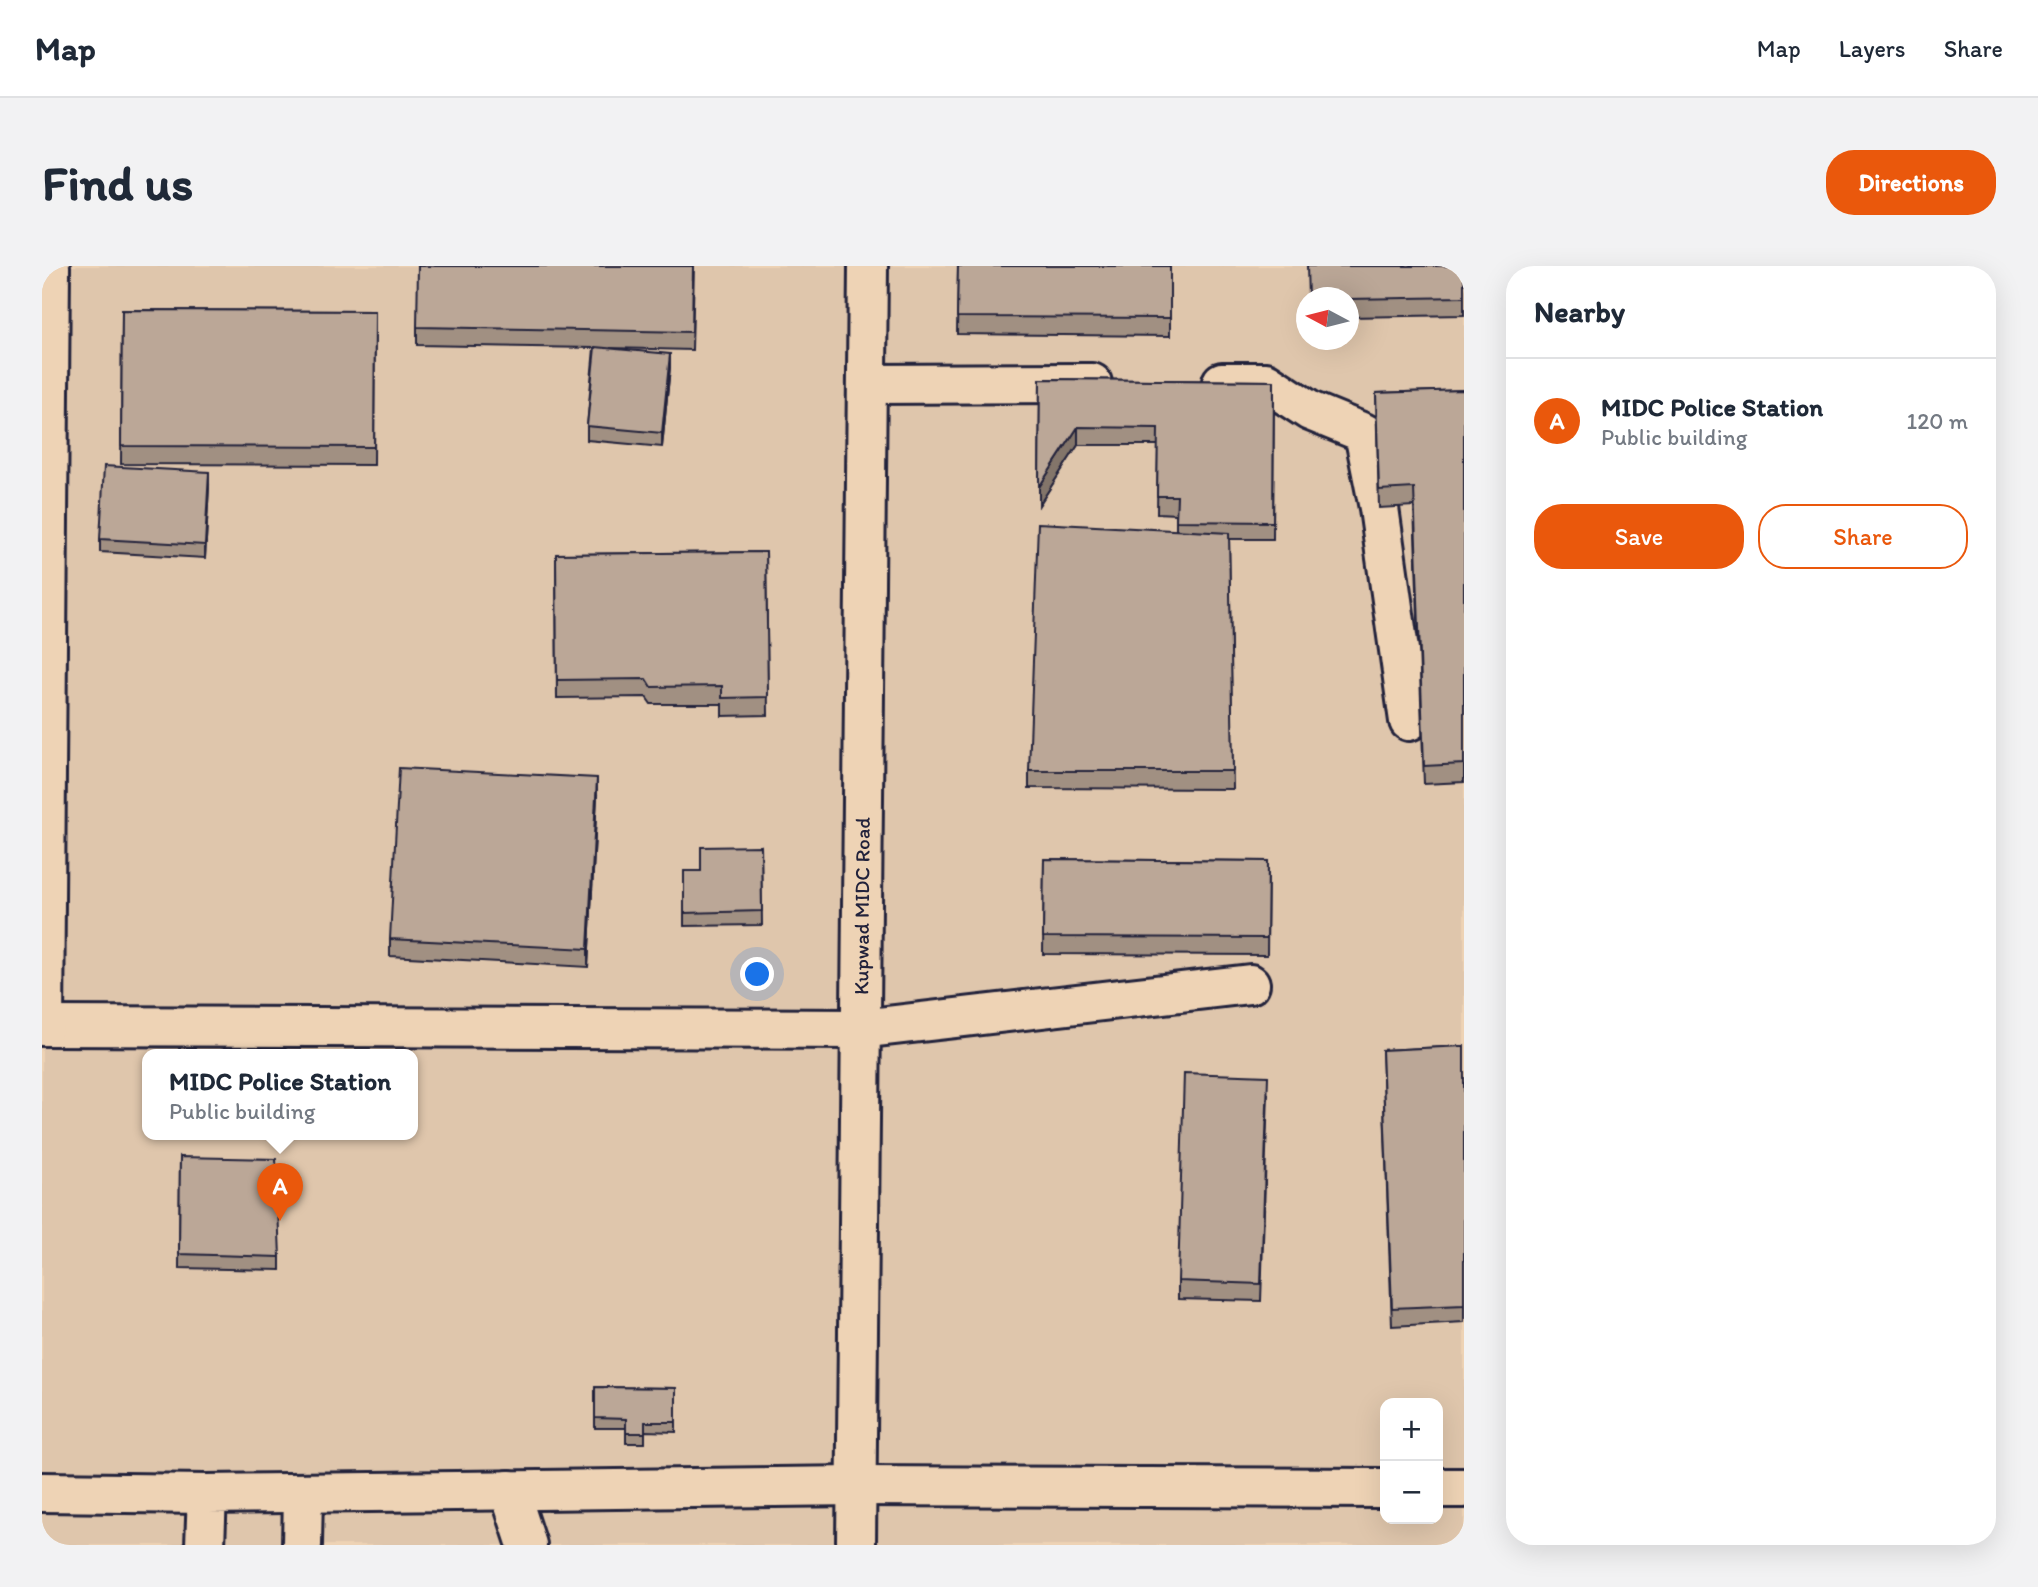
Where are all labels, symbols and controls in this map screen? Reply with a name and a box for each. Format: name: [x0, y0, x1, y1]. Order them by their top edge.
text: Map: [35, 29, 96, 68]
text: Map: [1757, 34, 1801, 63]
text: Layers: [1839, 34, 1906, 63]
text: Share: [1944, 34, 2003, 63]
button: Directions: [1826, 150, 1996, 215]
text: Find us: [42, 153, 193, 212]
north arrow: [1296, 287, 1359, 350]
text: Nearby: [1534, 293, 1625, 330]
text: MIDC Police Station: [1601, 391, 1823, 423]
text: A: [1550, 407, 1564, 435]
text: 120 m: [1907, 407, 1968, 435]
text: Public building: [1601, 423, 1747, 451]
button: Save: [1534, 504, 1744, 569]
button: Share: [1758, 504, 1968, 569]
street label: Kupwad MIDC Road: [848, 817, 875, 995]
your location: [740, 957, 774, 991]
popup: [142, 1049, 418, 1140]
text: MIDC Police Station: [169, 1065, 391, 1097]
text: Public building: [169, 1097, 315, 1125]
pin: A: [257, 1163, 303, 1221]
map controls: [1380, 1398, 1443, 1524]
button: +: [1380, 1398, 1443, 1461]
button: −: [1380, 1461, 1443, 1524]

